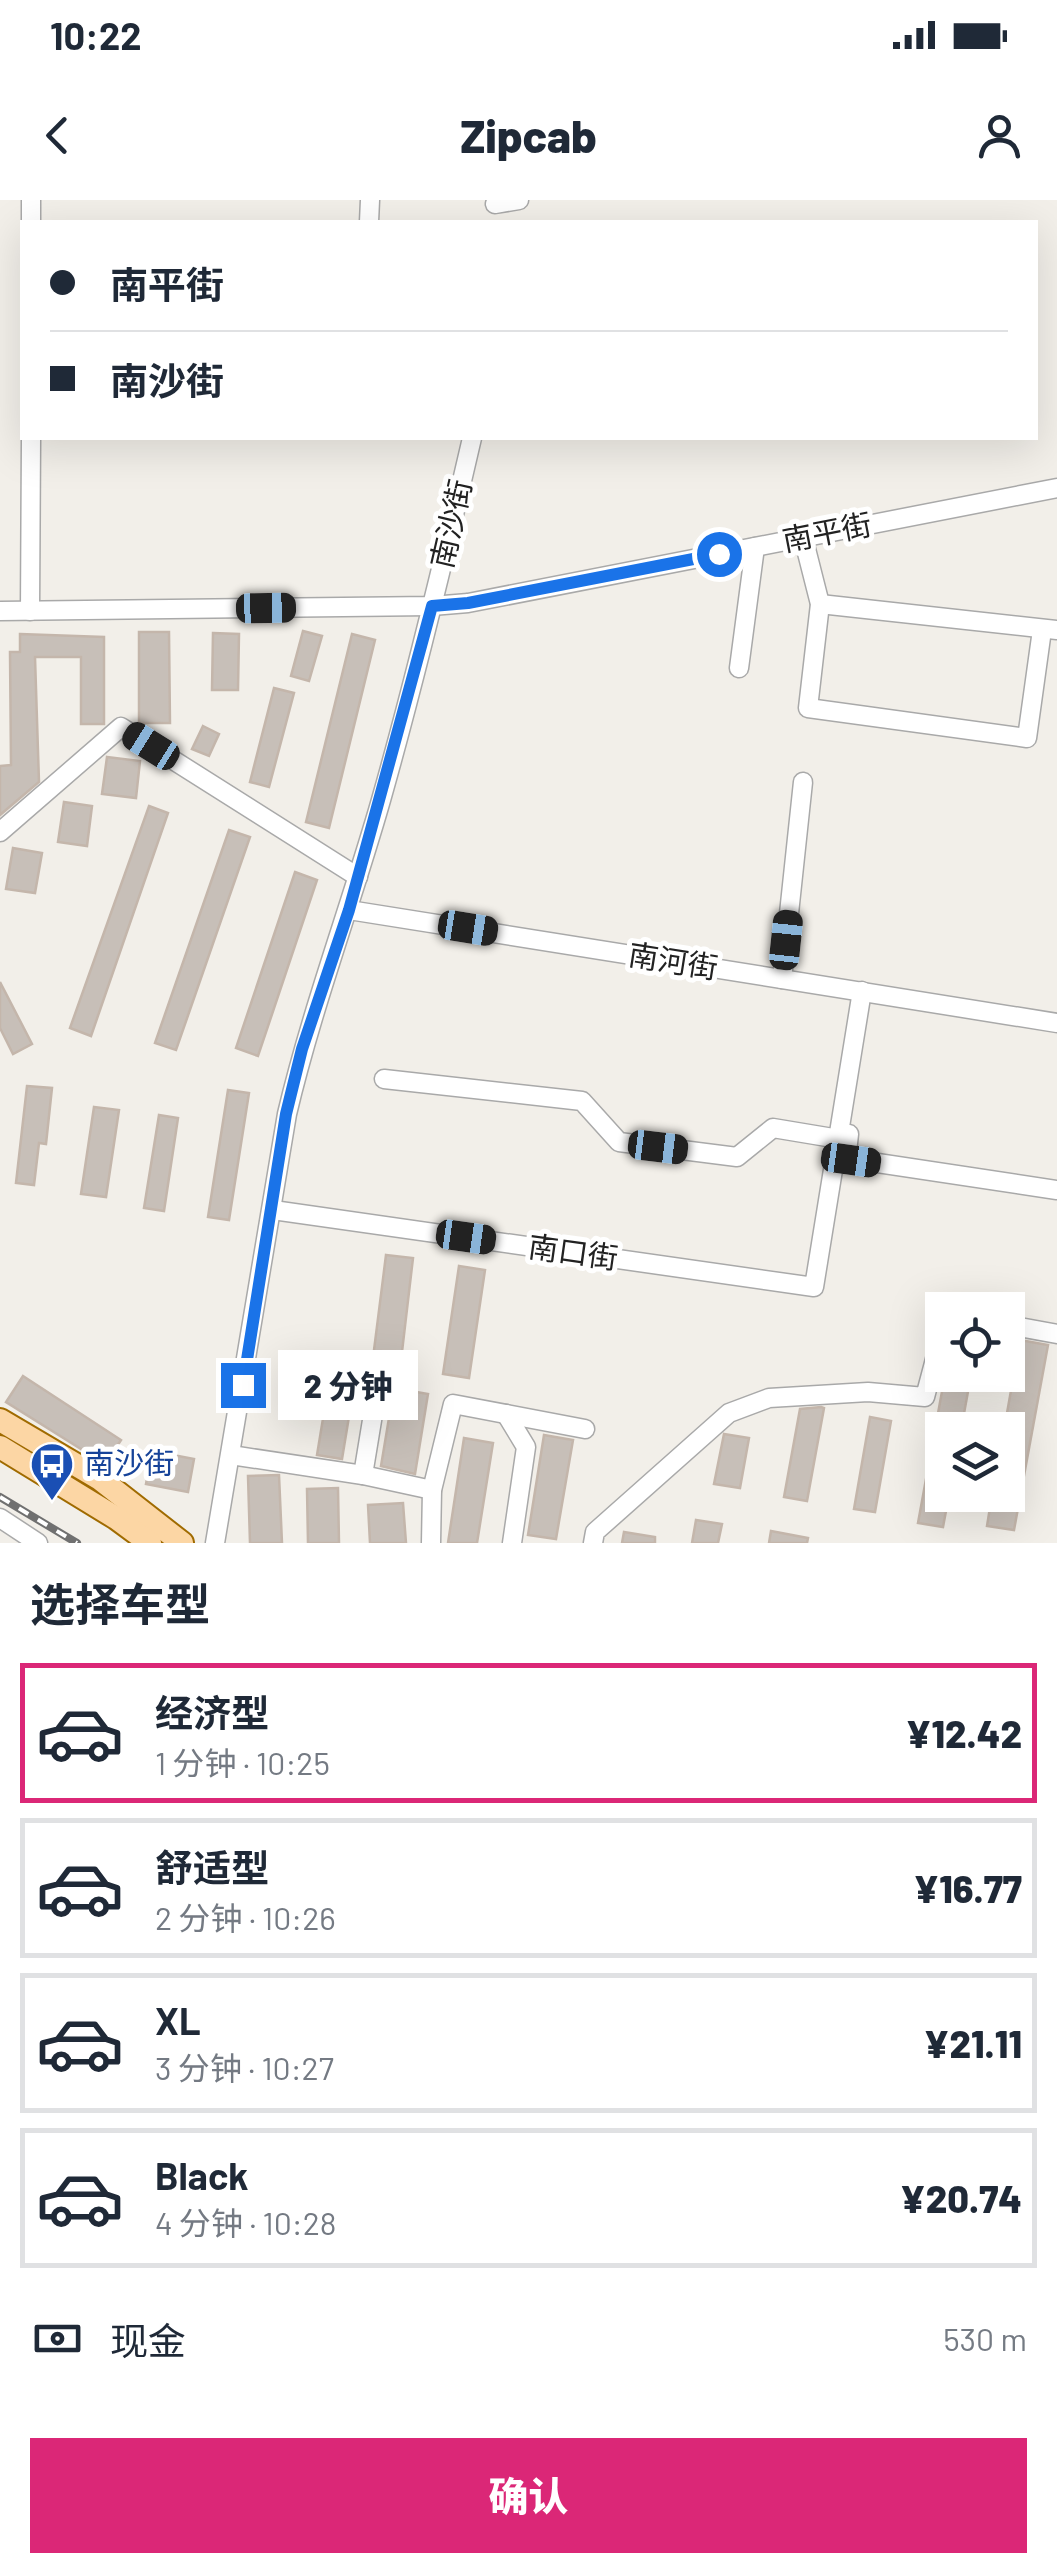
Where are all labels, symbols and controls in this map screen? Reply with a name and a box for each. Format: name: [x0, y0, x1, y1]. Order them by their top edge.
text: 10:22: [50, 12, 142, 58]
icon: back: [30, 108, 85, 163]
text: Zipcab: [460, 108, 597, 162]
icon: person: [972, 108, 1027, 163]
text: 南平街: [110, 261, 224, 307]
text: 南沙街: [110, 357, 224, 403]
street label: 南沙街: [422, 476, 478, 571]
street label: 南平街: [779, 505, 874, 557]
route start: [697, 532, 742, 577]
car: [236, 592, 296, 624]
car: [118, 717, 184, 775]
car: [436, 908, 500, 948]
car: [768, 909, 804, 971]
street label: 南河街: [626, 935, 721, 985]
car: [626, 1128, 690, 1166]
car: [819, 1141, 883, 1179]
car: [434, 1218, 498, 1256]
street label: 南口街: [526, 1227, 620, 1275]
map controls: [925, 1292, 1025, 1512]
button: locate: [925, 1292, 1025, 1392]
callout: 2 分钟: [278, 1350, 418, 1420]
route end: [221, 1363, 266, 1408]
text: 2 分钟: [304, 1366, 392, 1404]
button: layers: [925, 1412, 1025, 1512]
bus stop icon: 南沙街: [29, 1441, 75, 1502]
place label: 南沙街: [84, 1444, 174, 1480]
text: 选择车型: [30, 1576, 210, 1630]
icon: car: [35, 1688, 125, 1778]
text: 经济型: [155, 1689, 269, 1735]
text: ¥12.42: [905, 1710, 1022, 1756]
text: 1 分钟 · 10:25: [155, 1743, 330, 1781]
icon: car: [35, 1843, 125, 1933]
text: 舒适型: [155, 1844, 269, 1890]
text: ¥16.77: [913, 1865, 1022, 1911]
text: 2 分钟 · 10:26: [155, 1898, 336, 1936]
text: XL: [155, 1997, 201, 2043]
icon: car: [35, 1998, 125, 2088]
text: ¥21.11: [924, 2020, 1022, 2066]
text: 3 分钟 · 10:27: [155, 2048, 334, 2086]
text: Black: [155, 2152, 249, 2198]
icon: car: [35, 2153, 125, 2243]
text: ¥20.74: [900, 2175, 1022, 2221]
text: 4 分钟 · 10:28: [155, 2203, 337, 2241]
icon: cash: [30, 2311, 85, 2366]
text: 现金: [110, 2317, 186, 2363]
text: 530 m: [943, 2319, 1027, 2357]
button: 确认: [30, 2438, 1027, 2553]

